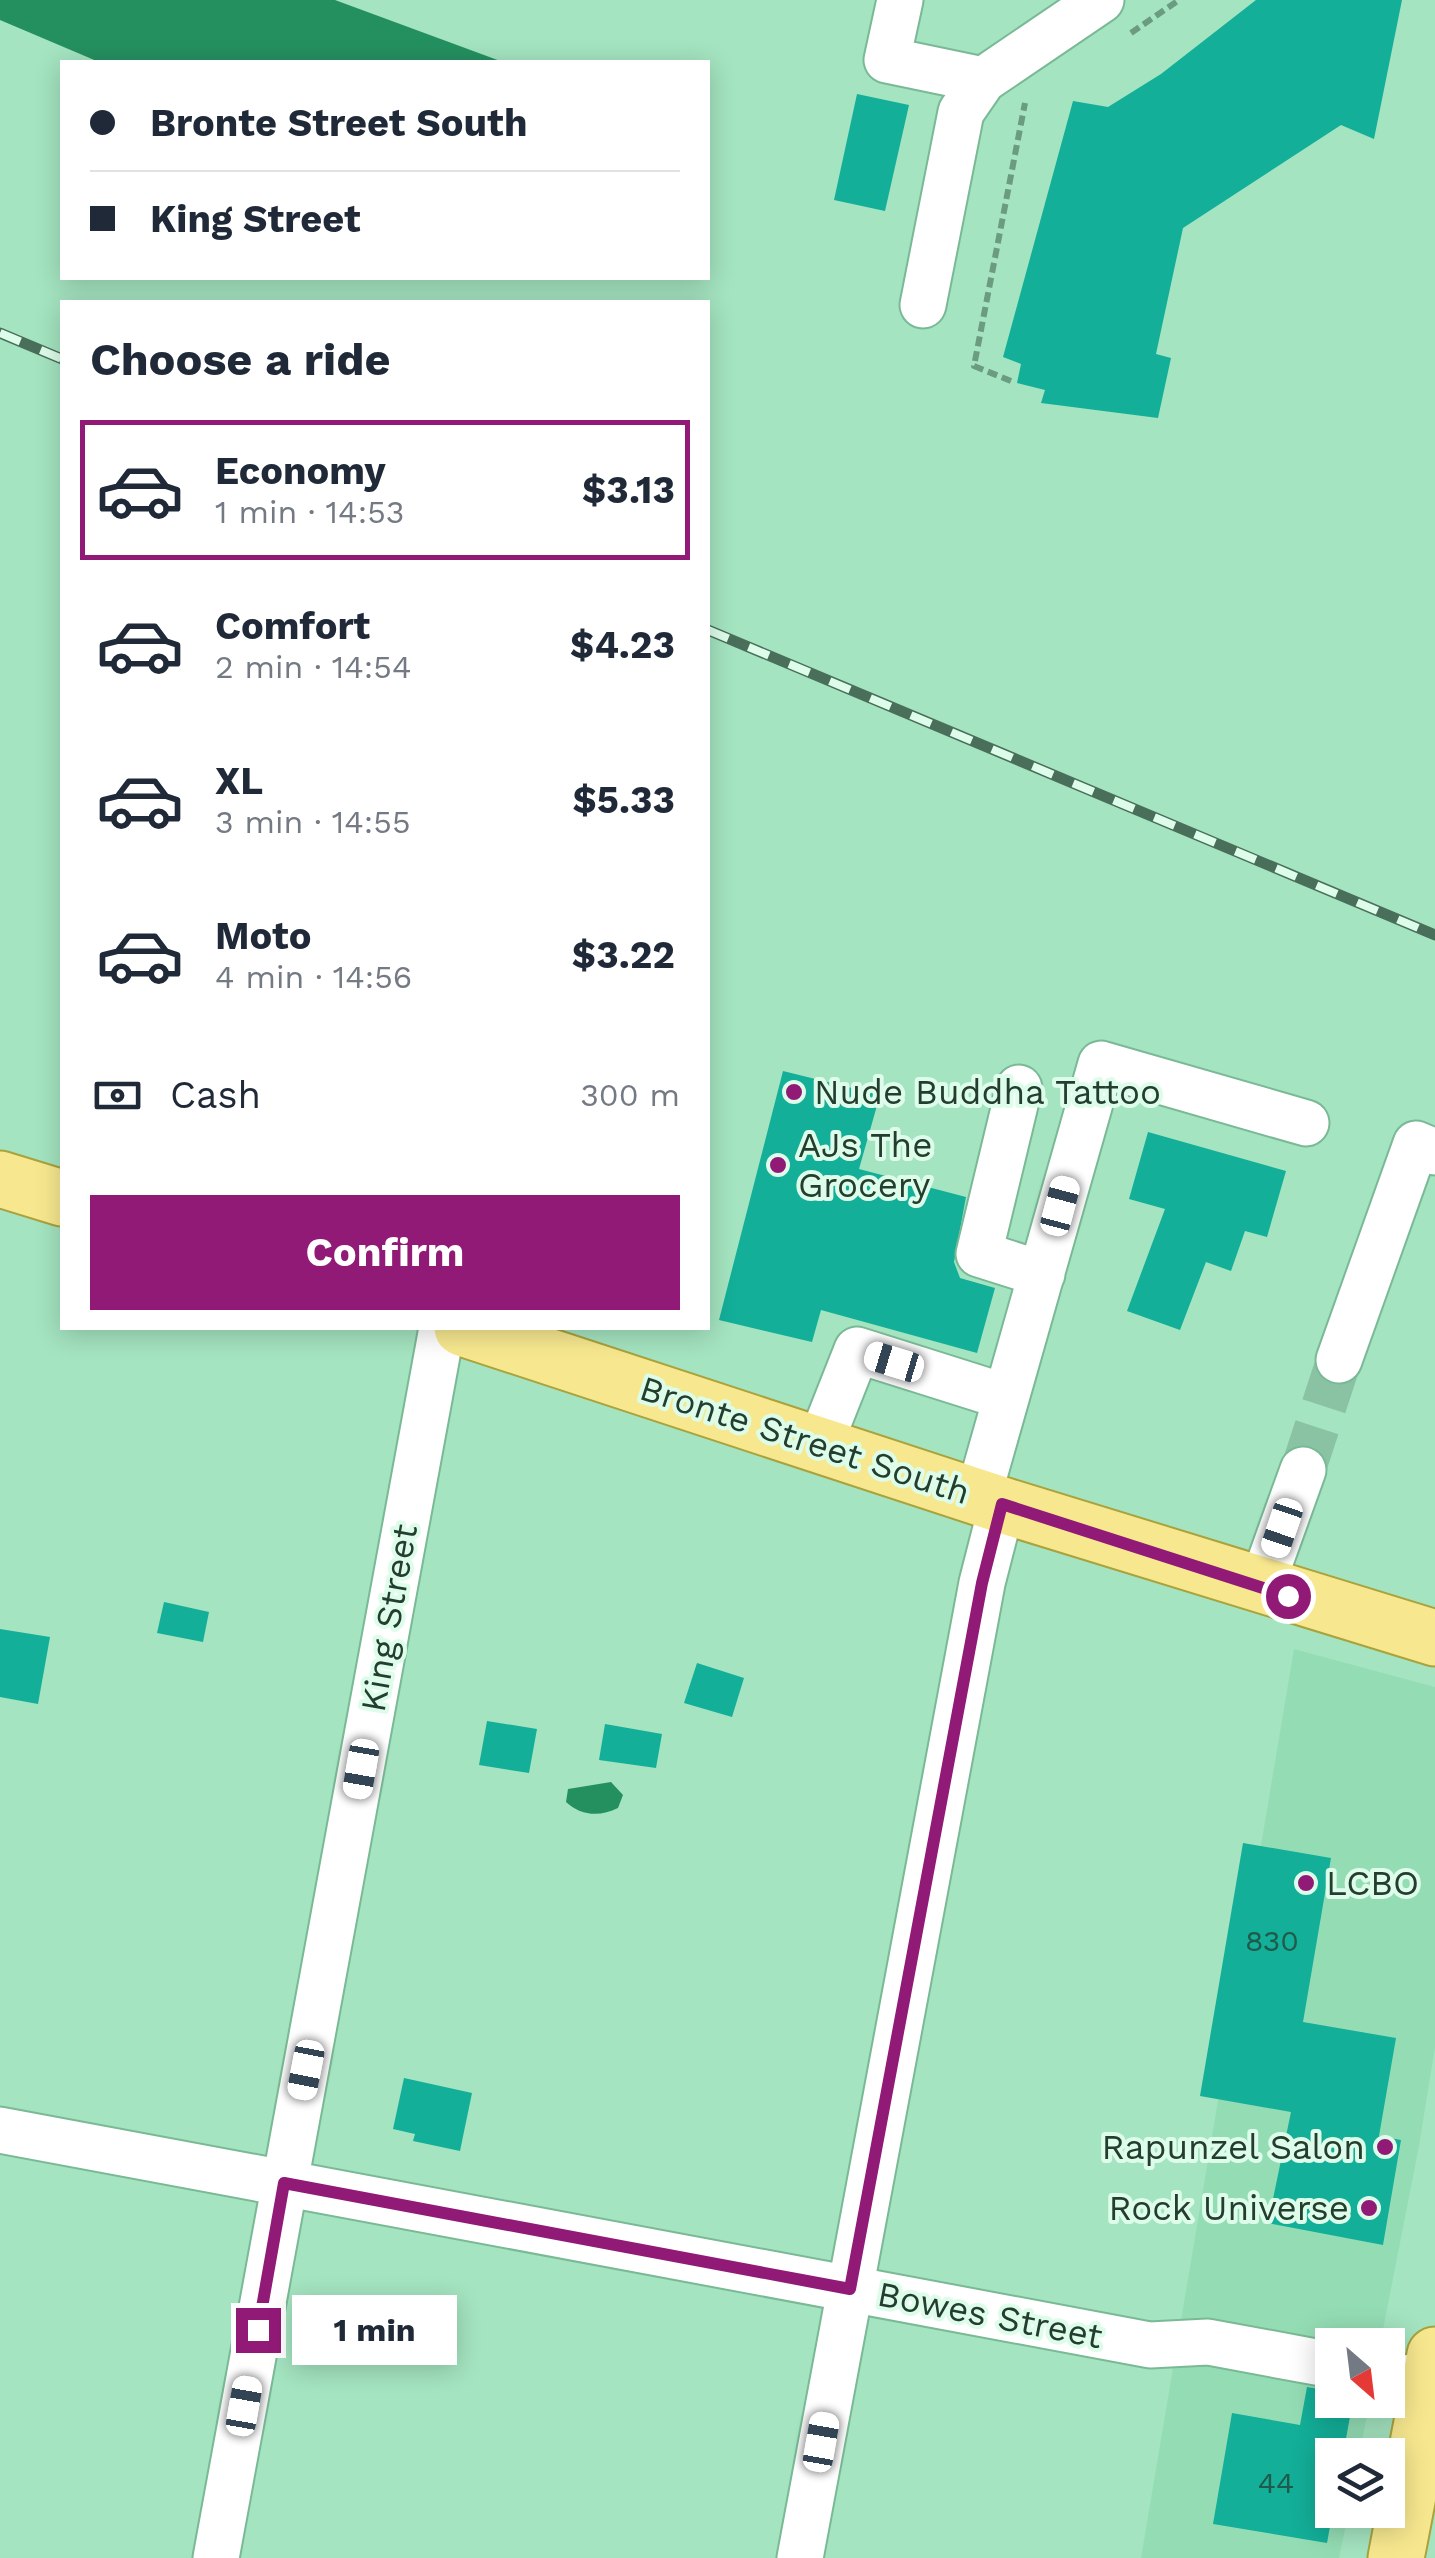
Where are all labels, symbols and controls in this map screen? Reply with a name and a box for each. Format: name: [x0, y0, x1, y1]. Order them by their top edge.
text: Bronte Street South: [150, 101, 528, 145]
text: King Street: [150, 197, 361, 241]
text: Choose a ride: [90, 333, 390, 386]
icon: car: [95, 445, 185, 535]
text: Economy: [215, 449, 386, 493]
text: $3.13: [582, 468, 675, 512]
text: 1 min · 14:53: [215, 493, 404, 531]
icon: car: [95, 600, 185, 690]
text: Comfort: [215, 604, 370, 648]
text: $4.23: [570, 623, 675, 667]
text: 2 min · 14:54: [215, 648, 411, 686]
icon: car: [95, 755, 185, 845]
text: XL: [215, 759, 263, 803]
text: $5.33: [572, 778, 675, 822]
text: 3 min · 14:55: [215, 803, 411, 841]
icon: car: [95, 910, 185, 1000]
text: Moto: [215, 914, 311, 958]
text: $3.22: [572, 933, 675, 977]
text: 4 min · 14:56: [215, 958, 412, 996]
icon: cash: [90, 1068, 145, 1123]
place label: Nude Buddha Tattoo: [814, 1071, 1161, 1113]
text: Cash: [170, 1073, 261, 1117]
text: 300 m: [580, 1076, 680, 1114]
marker: Nude Buddha Tattoo: [783, 1081, 805, 1103]
place label: AJs The Grocery: [798, 1124, 932, 1206]
marker: AJs The Grocery: [767, 1154, 789, 1176]
car: [1038, 1173, 1082, 1239]
button: Confirm: [90, 1195, 680, 1310]
car: [861, 1339, 927, 1385]
street label: Bronte Street South: [635, 1367, 975, 1513]
car: [1258, 1495, 1306, 1561]
street label: King Street: [352, 1521, 426, 1715]
route start: [1266, 1574, 1311, 1619]
car: [341, 1737, 381, 1801]
place label: LCBO: [1326, 1862, 1419, 1904]
marker: LCBO: [1295, 1872, 1317, 1894]
house number: 830: [1245, 1923, 1299, 1958]
car: [286, 2038, 326, 2102]
place label: Rapunzel Salon: [1101, 2126, 1365, 2168]
marker: Rapunzel Salon: [1374, 2136, 1396, 2158]
place label: Rock Universe: [1109, 2187, 1349, 2229]
marker: Rock Universe: [1358, 2197, 1380, 2219]
street label: Bowes Street: [874, 2273, 1106, 2357]
callout: 1 min: [293, 2295, 458, 2365]
route end: [236, 2308, 281, 2353]
text: 1 min: [333, 2311, 416, 2349]
north arrow: [1315, 2328, 1405, 2418]
map controls: [1315, 2328, 1405, 2528]
car: [224, 2374, 264, 2438]
car: [801, 2410, 841, 2474]
button: layers: [1315, 2438, 1405, 2528]
house number: 44: [1258, 2465, 1294, 2500]

